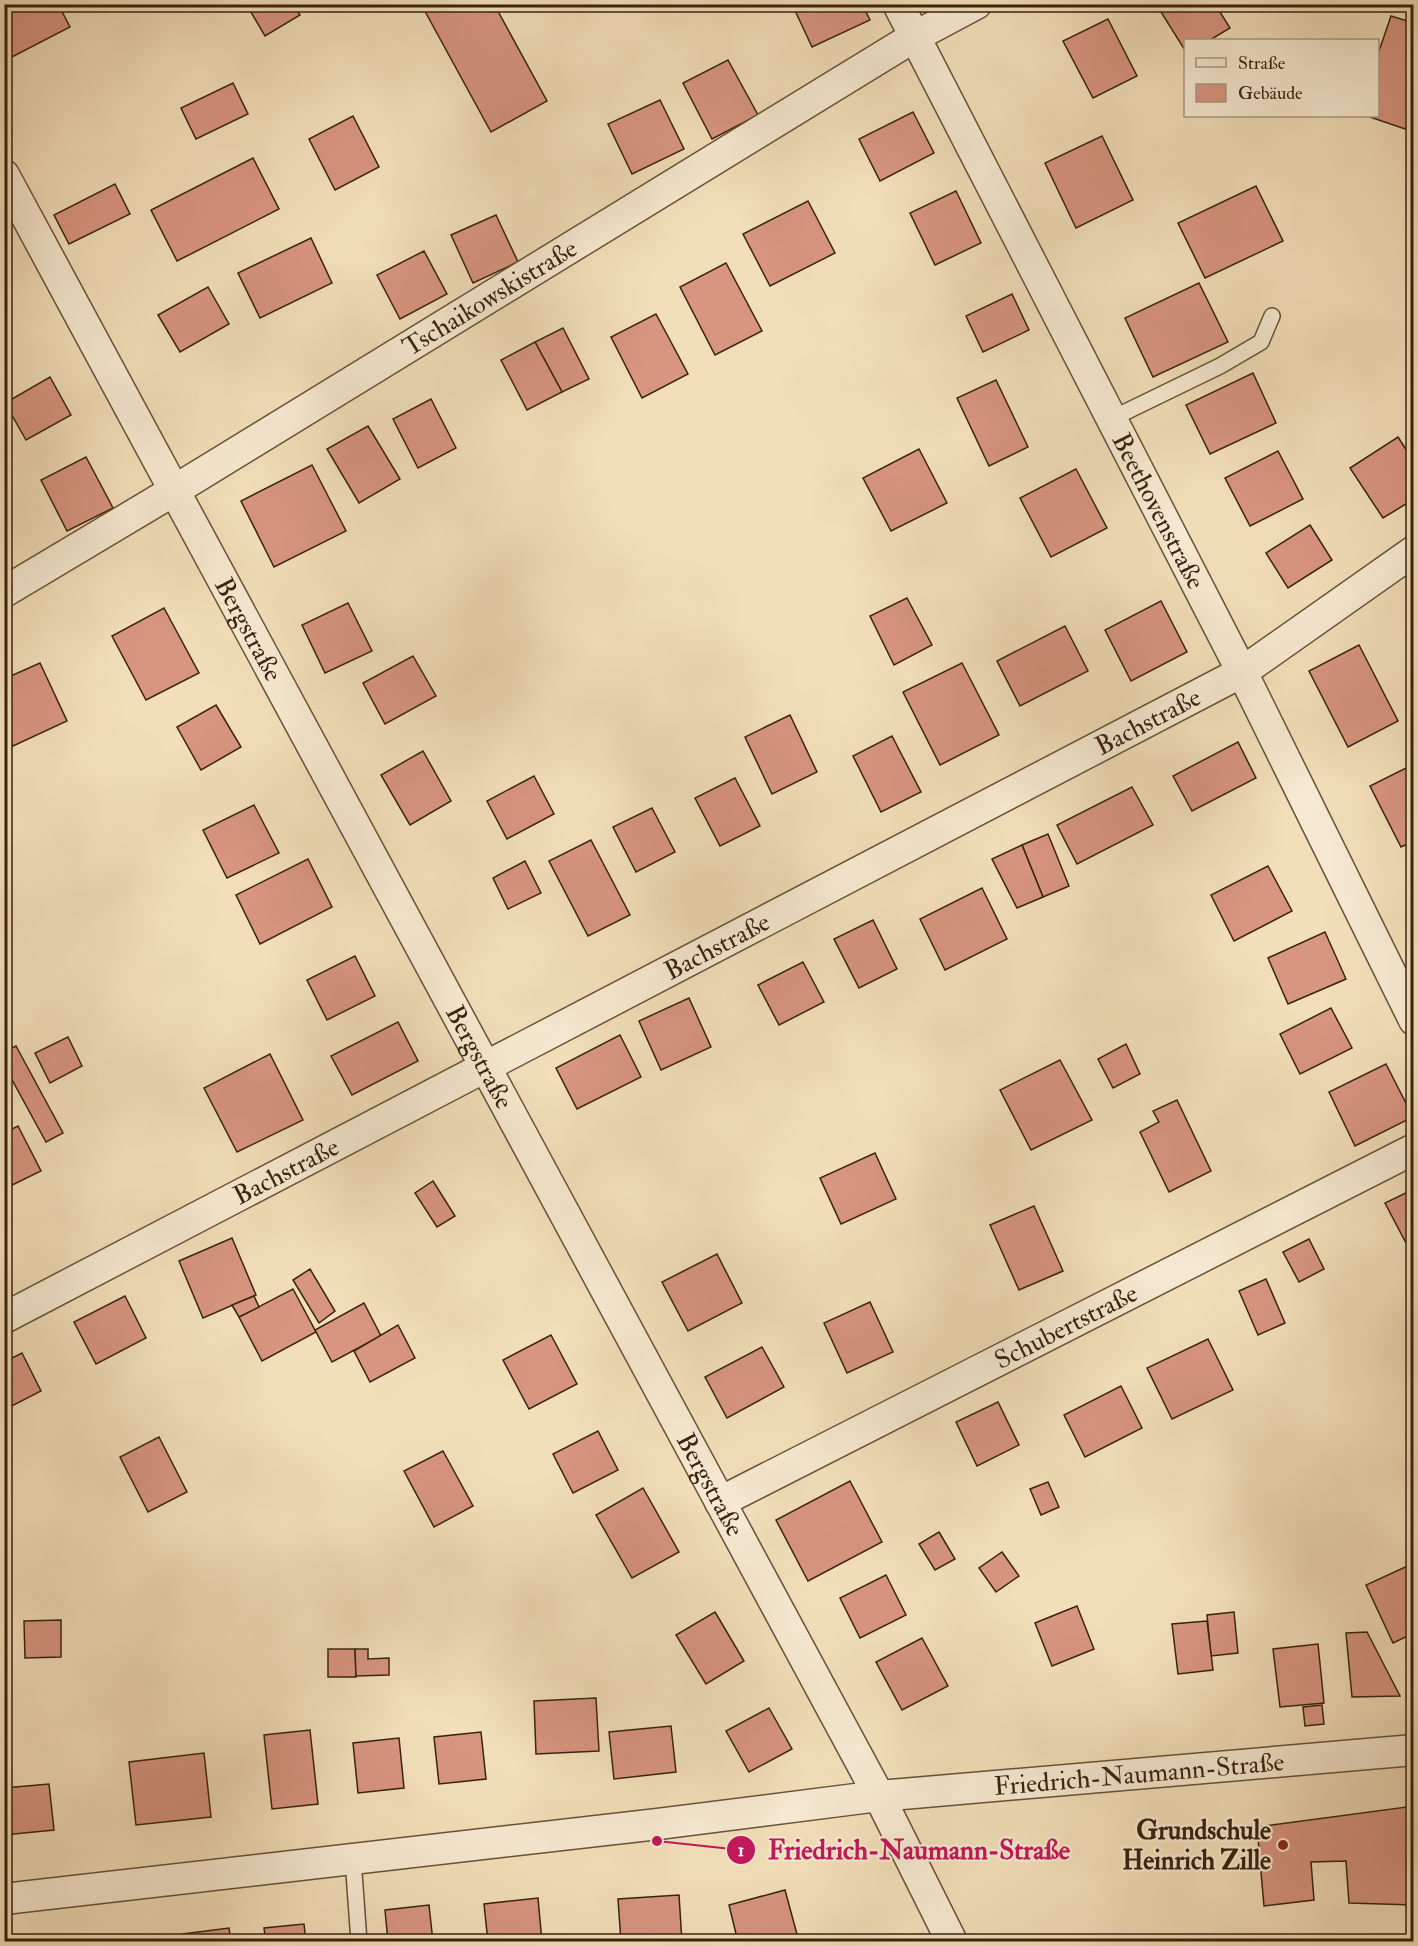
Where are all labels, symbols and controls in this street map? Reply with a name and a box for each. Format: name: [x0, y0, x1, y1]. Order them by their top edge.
legend: [1184, 39, 1379, 117]
text: Straße: [1238, 52, 1286, 75]
text: Gebäude: [1238, 82, 1303, 105]
street label: Tschaikowskistraße: [397, 232, 583, 364]
street label: Beethovenstraße: [1105, 428, 1212, 595]
street label: Bergstraße: [207, 572, 289, 687]
street label: Bachstraße: [1090, 681, 1206, 763]
street label: Bachstraße: [659, 906, 776, 988]
street label: Bergstraße: [438, 1000, 520, 1115]
street label: Bachstraße: [228, 1131, 345, 1212]
street label: Schubertstraße: [989, 1277, 1143, 1377]
street label: Bergstraße: [669, 1428, 751, 1542]
street label: Friedrich-Naumann-Straße: [993, 1746, 1286, 1803]
place label: Grundschule Heinrich Zille: [1122, 1815, 1271, 1877]
callout: Friedrich-Naumann-Straße: [726, 1827, 1082, 1872]
text: Friedrich-Naumann-Straße: [768, 1834, 1071, 1867]
marker: Grundschule Heinrich Zille: [1276, 1838, 1290, 1852]
text: 1: [738, 1839, 744, 1862]

